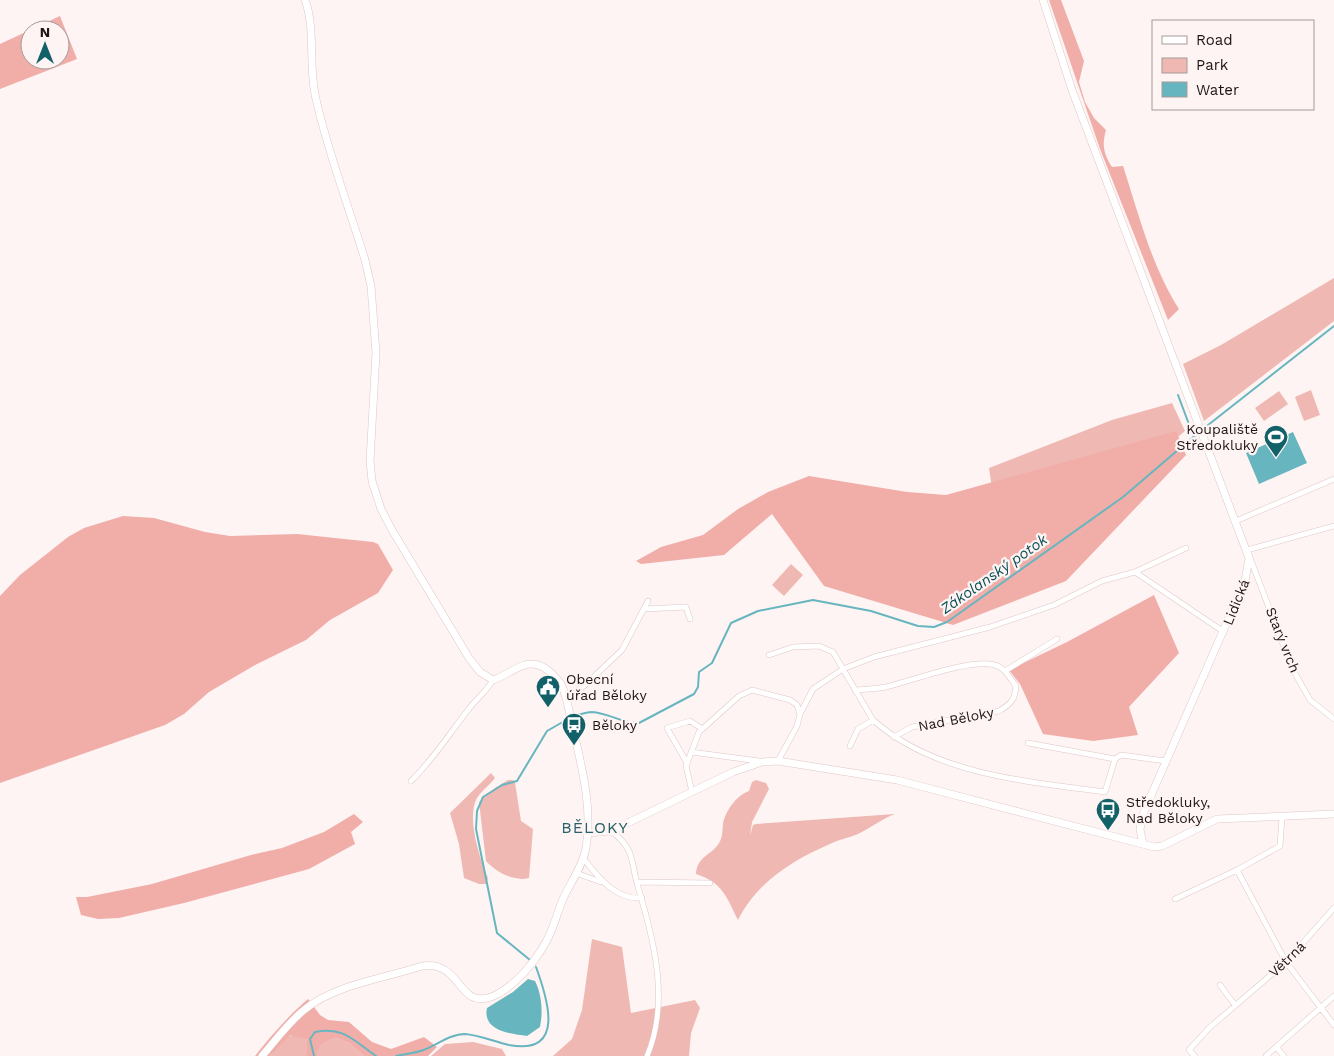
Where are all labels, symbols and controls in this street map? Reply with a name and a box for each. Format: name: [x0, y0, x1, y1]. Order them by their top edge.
north arrow: [20, 20, 70, 70]
legend: [1152, 20, 1314, 110]
text: N: [40, 24, 50, 40]
text: Road: [1196, 31, 1233, 49]
text: Park: [1196, 56, 1229, 74]
text: Water: [1196, 81, 1239, 99]
place label: Koupaliště Středokluky: [1176, 421, 1259, 453]
sports icon: Koupaliště Středokluky: [1263, 424, 1289, 458]
water label: Zákolanský potok: [936, 530, 1052, 618]
street label: Lidická: [1220, 577, 1252, 627]
street label: Starý vrch: [1263, 605, 1303, 675]
place label: Obecní úřad Běloky: [566, 671, 647, 703]
public building icon: Obecní úřad Běloky: [535, 674, 561, 708]
street label: Nad Běloky: [917, 704, 996, 734]
bus stop icon: Běloky: [561, 712, 587, 746]
place label: Běloky: [592, 717, 638, 733]
place label: Středokluky, Nad Běloky: [1126, 794, 1210, 826]
bus stop icon: Středokluky, Nad Běloky: [1095, 797, 1121, 831]
district label: BĚLOKY: [561, 818, 629, 837]
street label: Větrná: [1265, 938, 1309, 980]

